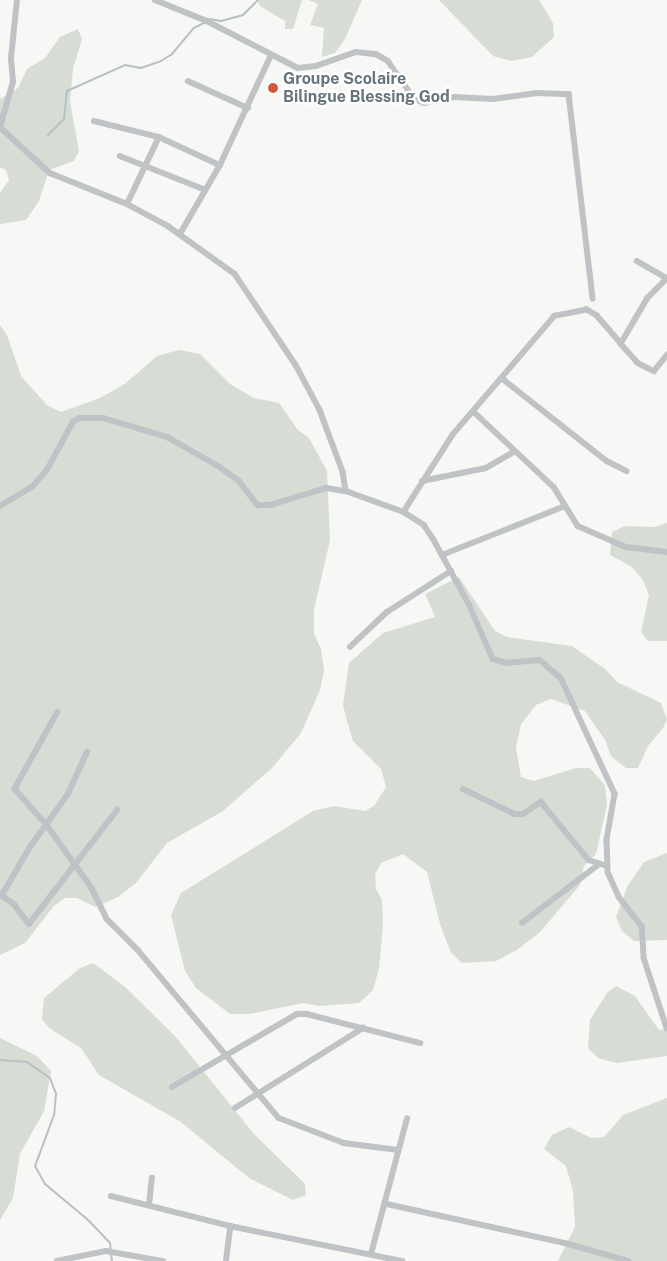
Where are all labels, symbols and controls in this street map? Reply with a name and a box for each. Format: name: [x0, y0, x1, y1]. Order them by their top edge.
place label: Groupe Scolaire Bilingue Blessing God: [283, 69, 450, 107]
marker: Groupe Scolaire Bilingue Blessing God: [267, 82, 279, 94]

